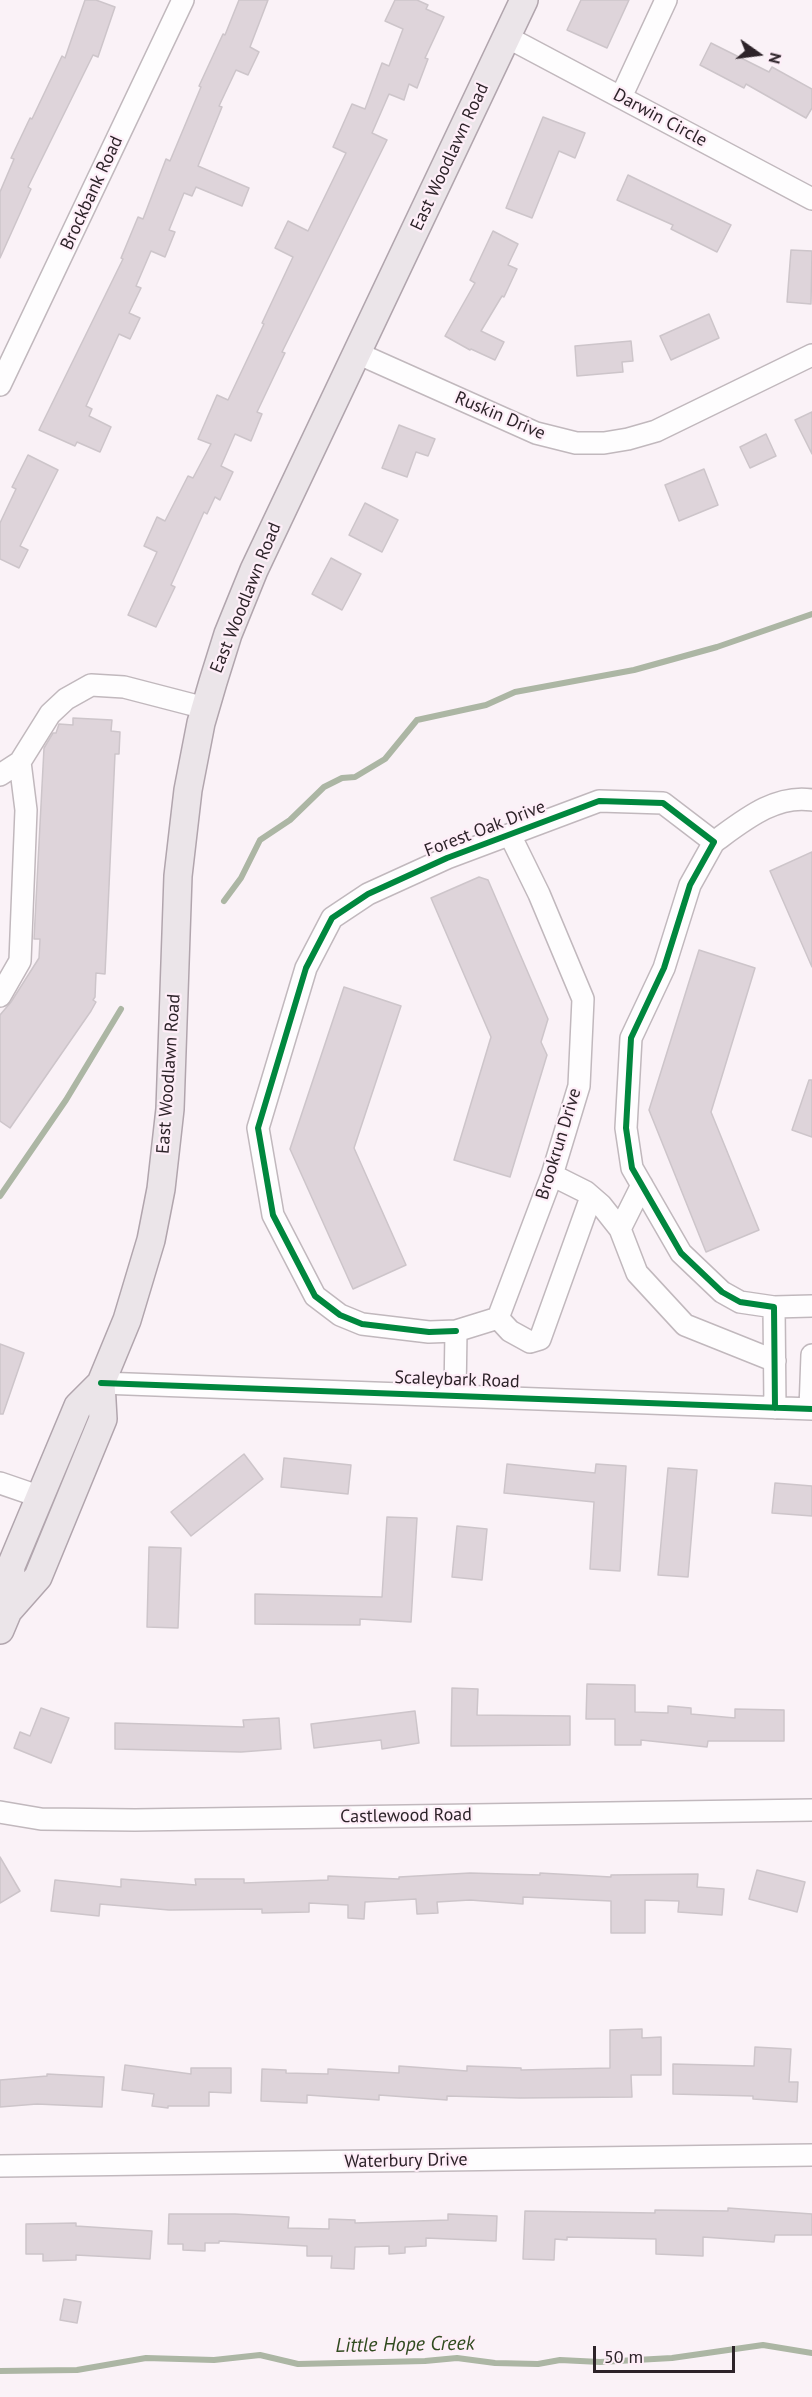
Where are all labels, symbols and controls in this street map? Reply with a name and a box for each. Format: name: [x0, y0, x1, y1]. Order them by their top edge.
north arrow: [728, 24, 788, 84]
text: N: [764, 51, 786, 66]
street label: East Woodlawn Road: [406, 80, 494, 234]
street label: Darwin Circle: [609, 84, 711, 152]
street label: Brockbank Road: [56, 133, 128, 253]
street label: Ruskin Drive: [451, 387, 549, 445]
street label: East Woodlawn Road: [206, 520, 286, 676]
street label: Forest Oak Drive: [422, 796, 548, 862]
street label: East Woodlawn Road: [153, 993, 185, 1155]
street label: Brookrun Drive: [532, 1086, 586, 1202]
street label: Scaleybark Road: [394, 1367, 520, 1393]
street label: Castlewood Road: [340, 1804, 472, 1828]
street label: Waterbury Drive: [344, 2149, 468, 2173]
water label: Little Hope Creek: [335, 2332, 475, 2358]
scale bar: [596, 2334, 738, 2372]
text: 50 m: [604, 2345, 643, 2368]

